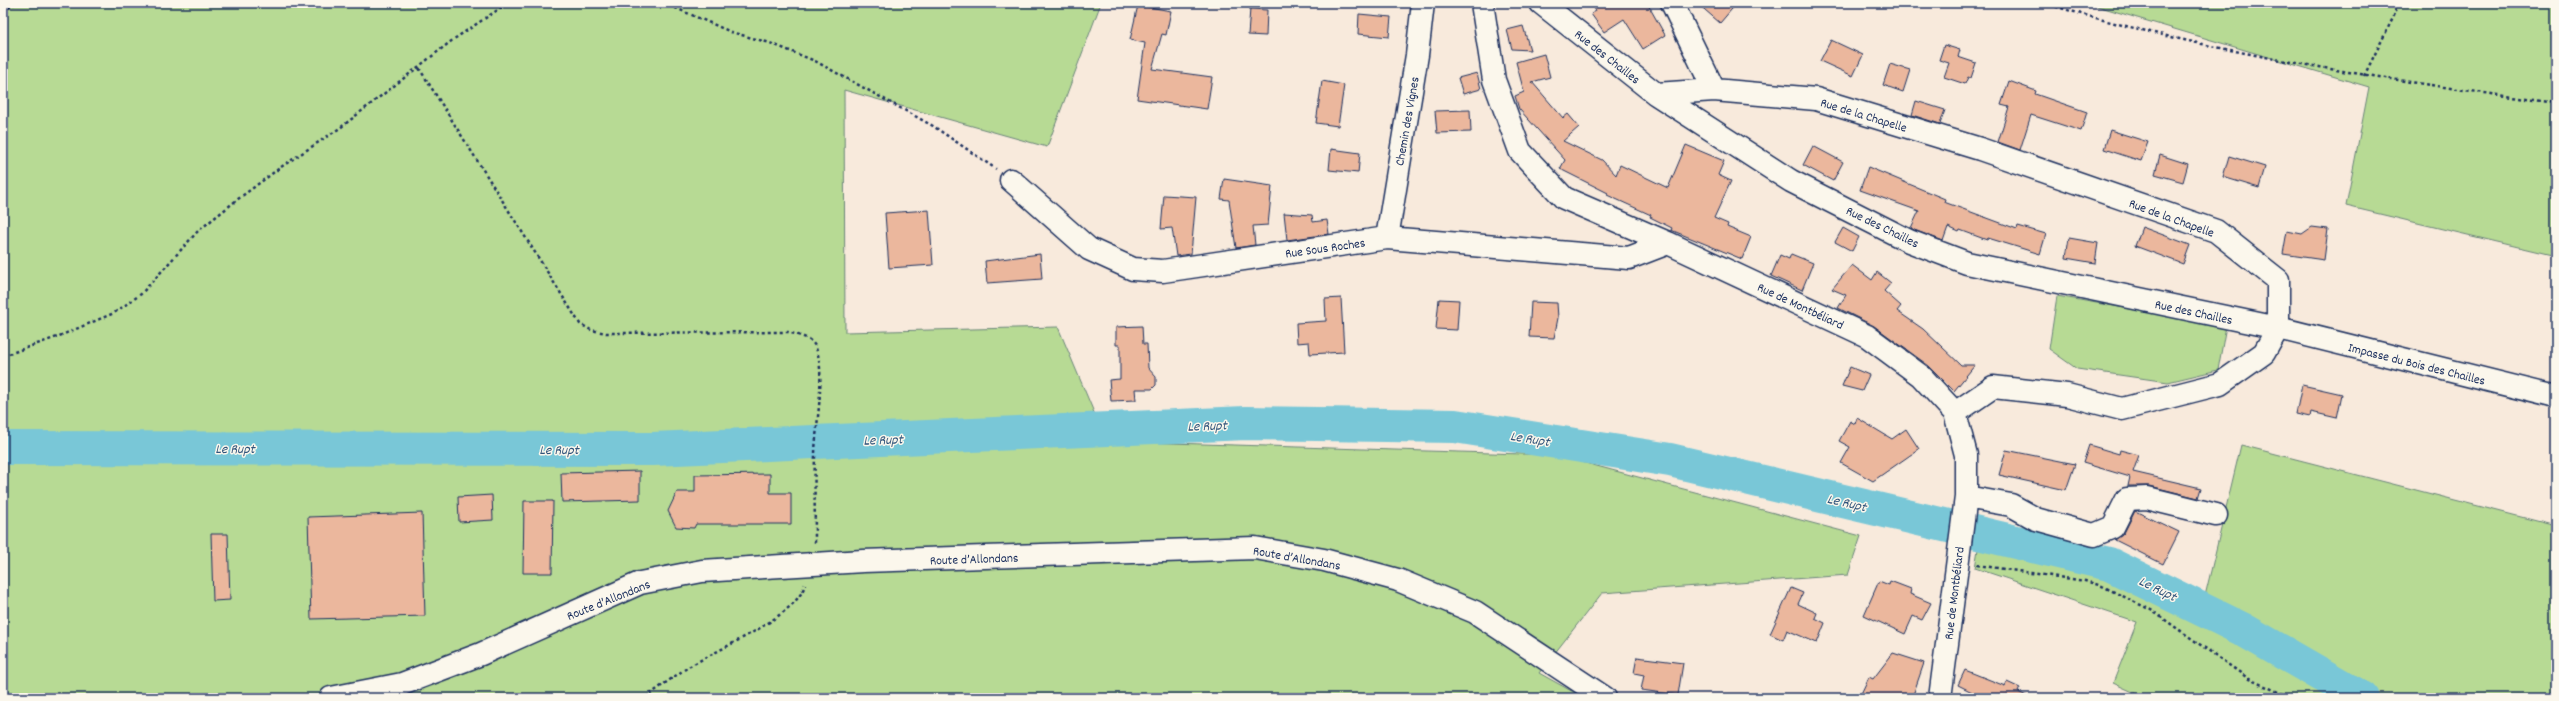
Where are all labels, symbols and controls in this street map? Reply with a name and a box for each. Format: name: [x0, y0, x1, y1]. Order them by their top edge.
street label: Rue des Chailles: [1569, 26, 1643, 90]
street label: Chemin des Vignes: [1391, 75, 1426, 167]
street label: Rue de la Chapelle: [1818, 94, 1909, 139]
street label: Rue de la Chapelle: [2126, 195, 2217, 244]
street label: Rue des Chailles: [1842, 202, 1922, 254]
street label: Rue Sous Roches: [1284, 234, 1367, 264]
street label: Rue de Montbéliard: [1754, 279, 1846, 336]
street label: Rue des Chailles: [2153, 296, 2234, 331]
street label: Impasse du Bois des Chailles: [2346, 339, 2487, 392]
water label: Le Rupt: [1187, 416, 1229, 438]
water label: Le Rupt: [1509, 427, 1553, 453]
water label: Le Rupt: [863, 430, 905, 452]
water label: Le Rupt: [215, 440, 257, 460]
water label: Le Rupt: [539, 441, 581, 461]
water label: Le Rupt: [1825, 490, 1870, 519]
street label: Route d’Allondans: [1251, 542, 1342, 577]
street label: Rue de Montbéliard: [1940, 546, 1971, 641]
street label: Route d’Allondans: [929, 549, 1019, 572]
water label: Le Rupt: [2135, 572, 2181, 608]
street label: Route d’Allondans: [564, 576, 654, 627]

